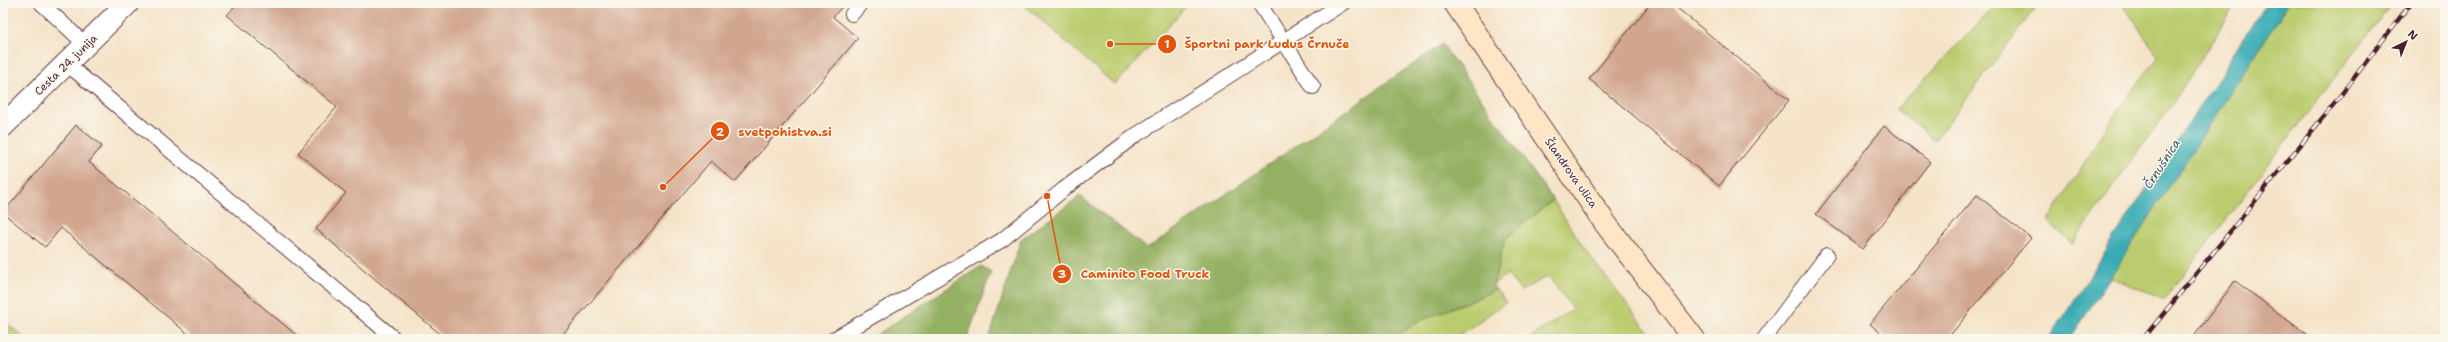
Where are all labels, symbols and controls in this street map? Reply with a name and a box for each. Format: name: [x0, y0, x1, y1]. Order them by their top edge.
north arrow: [2386, 22, 2426, 62]
text: N: [2404, 27, 2421, 44]
street label: Cesta 24. junija: [31, 31, 101, 99]
callout: Športni park Ludus Črnuče: [1157, 32, 1358, 56]
text: 1: [1164, 36, 1170, 52]
text: Športni park Ludus Črnuče: [1185, 36, 1349, 52]
callout: svetpohistva.si: [710, 119, 839, 143]
text: 2: [716, 124, 725, 140]
text: svetpohistva.si: [738, 124, 832, 140]
street label: Šlandrova ulica: [1541, 135, 1602, 211]
water label: Črnušnica: [2140, 136, 2184, 192]
callout: Caminito Food Truck: [1052, 262, 1217, 286]
text: 3: [1058, 266, 1066, 282]
text: Caminito Food Truck: [1081, 266, 1209, 282]

